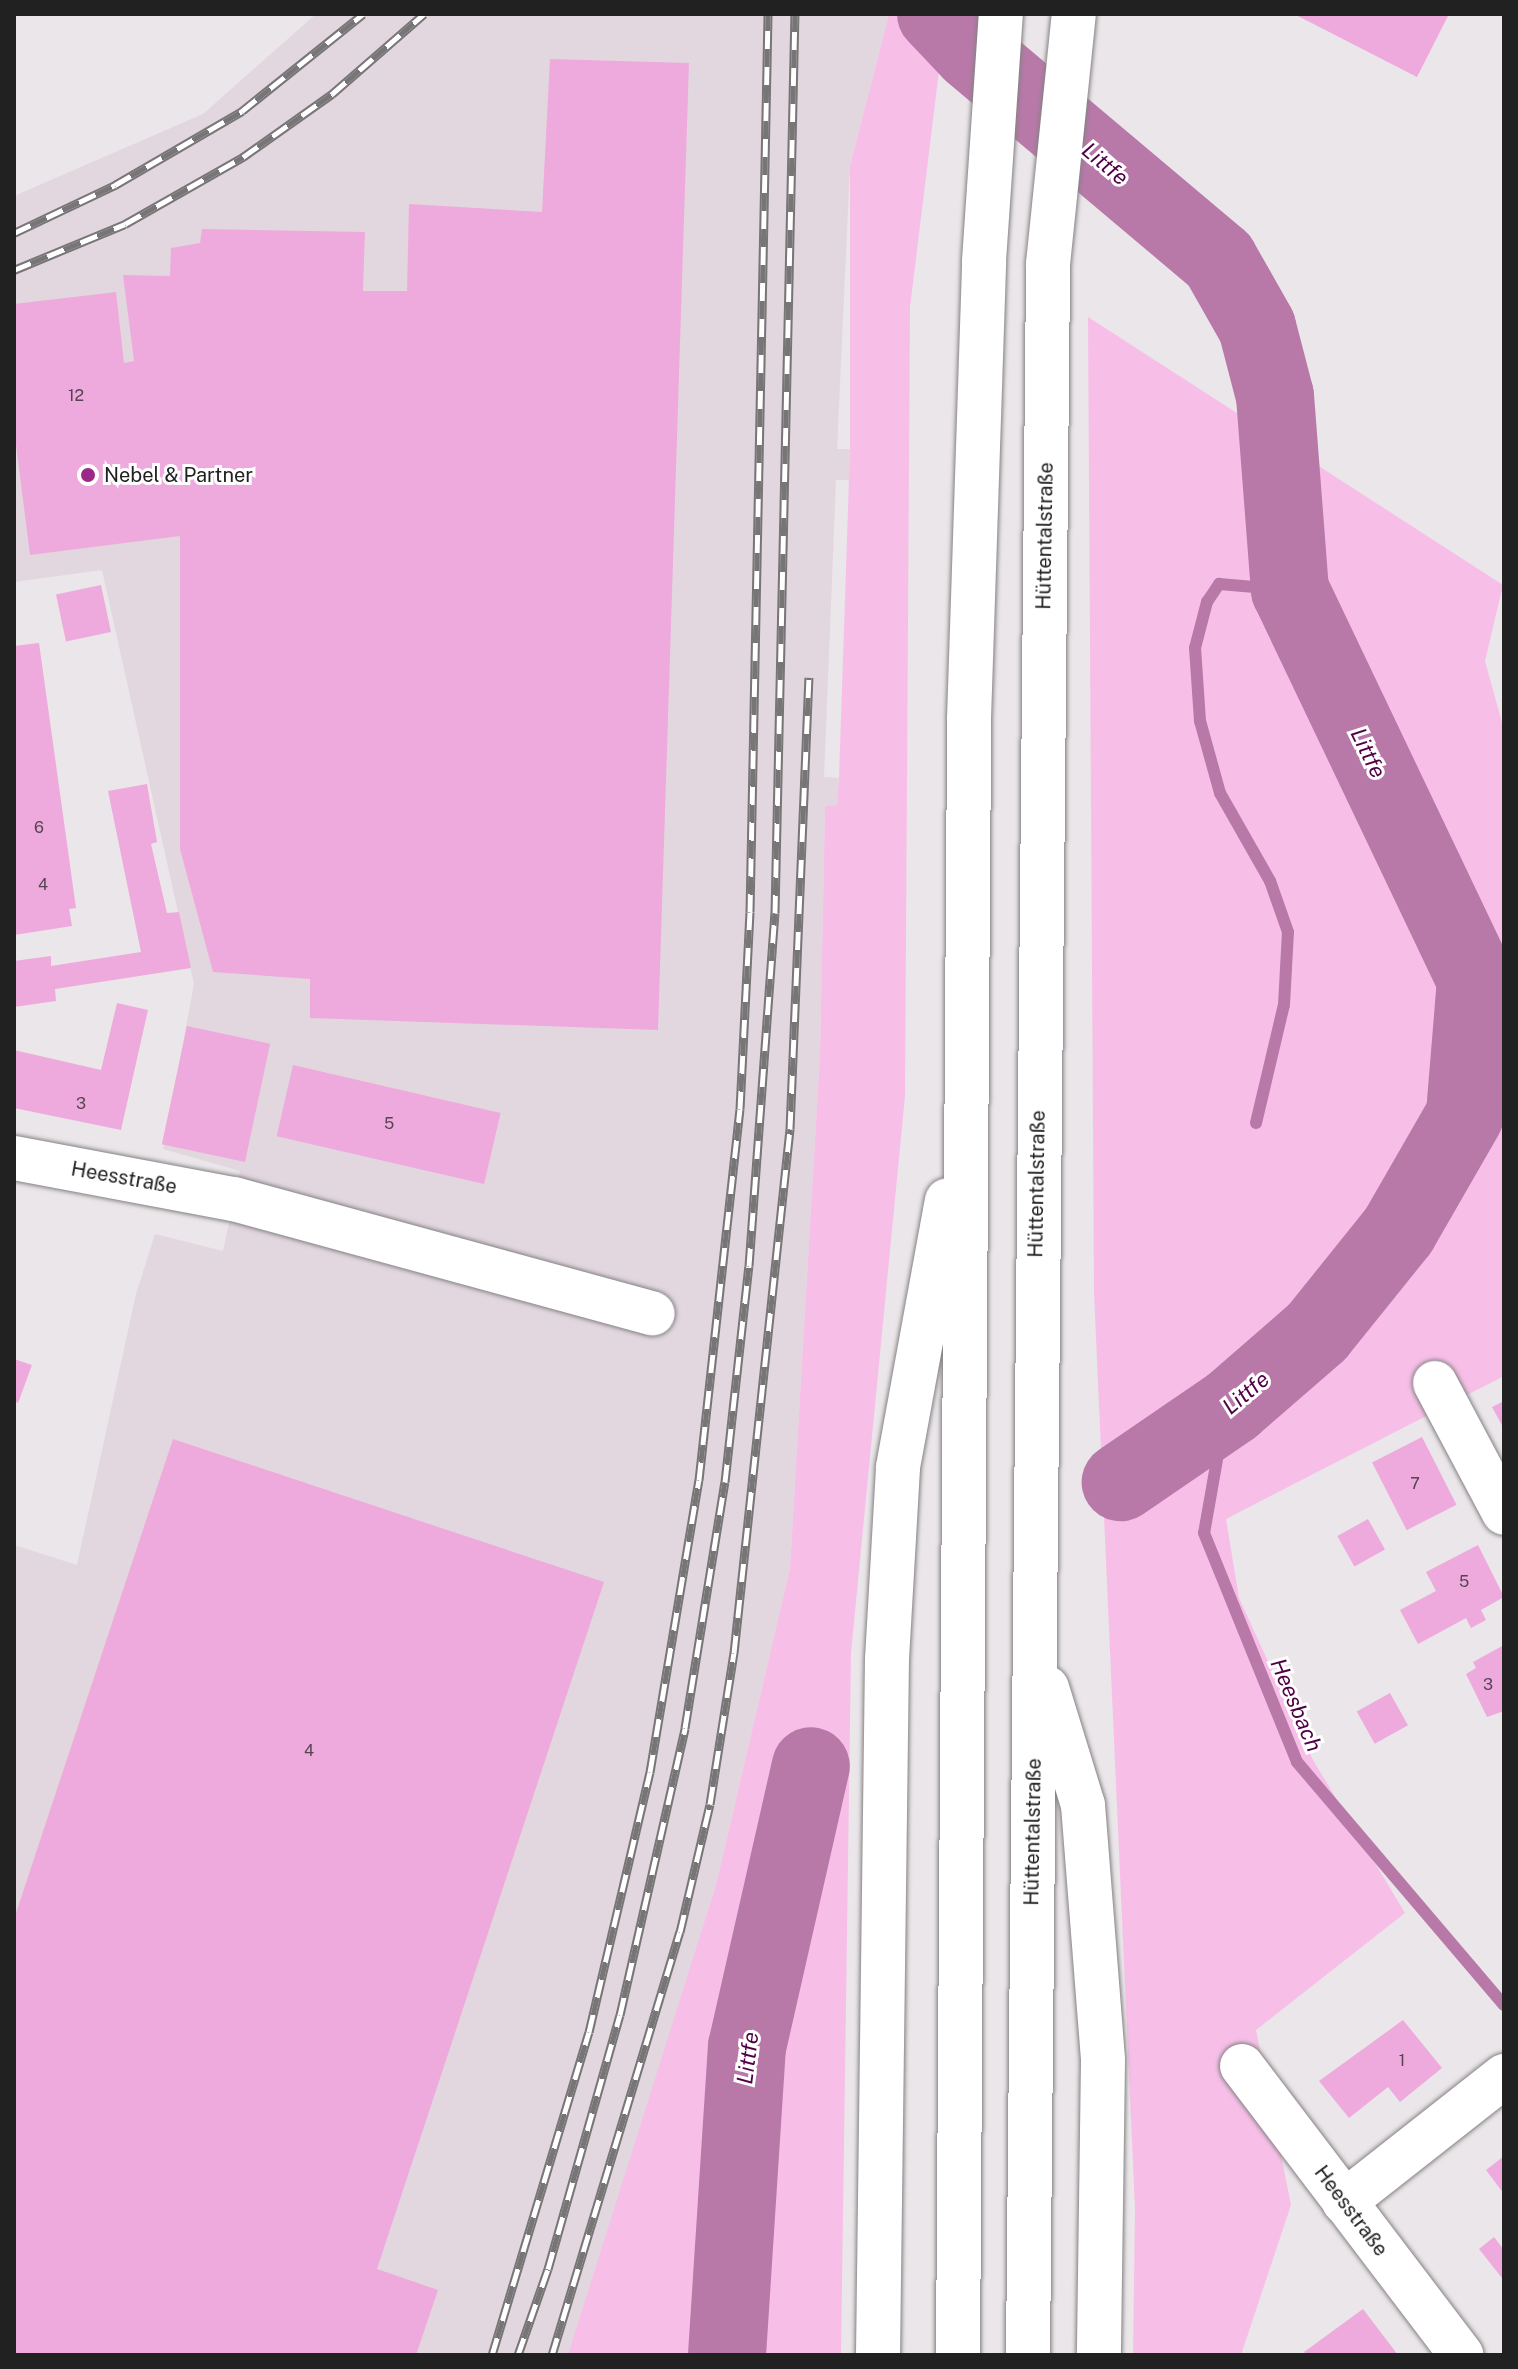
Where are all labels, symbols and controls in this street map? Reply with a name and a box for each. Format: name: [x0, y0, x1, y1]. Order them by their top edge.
water label: Littfe: [1076, 137, 1134, 191]
house number: 12: [68, 386, 84, 406]
street label: Hüttentalstraße: [1032, 462, 1058, 610]
place label: Nebel & Partner: [104, 463, 253, 487]
marker: Nebel & Partner: [79, 466, 97, 484]
water label: Littfe: [1345, 724, 1391, 782]
house number: 6: [34, 818, 44, 838]
house number: 4: [38, 875, 48, 895]
house number: 3: [76, 1094, 86, 1114]
street label: Hüttentalstraße: [1024, 1110, 1050, 1258]
house number: 5: [384, 1114, 394, 1134]
street label: Heesstraße: [69, 1157, 179, 1199]
water label: Littfe: [1217, 1366, 1275, 1420]
house number: 7: [1410, 1474, 1420, 1494]
house number: 5: [1459, 1572, 1469, 1592]
water label: Heesbach: [1265, 1654, 1327, 1756]
house number: 3: [1483, 1675, 1493, 1695]
house number: 4: [304, 1741, 314, 1761]
street label: Hüttentalstraße: [1020, 1758, 1046, 1906]
water label: Littfe: [732, 2030, 764, 2086]
house number: 1: [1399, 2051, 1405, 2071]
street label: Heesstraße: [1309, 2161, 1393, 2261]

